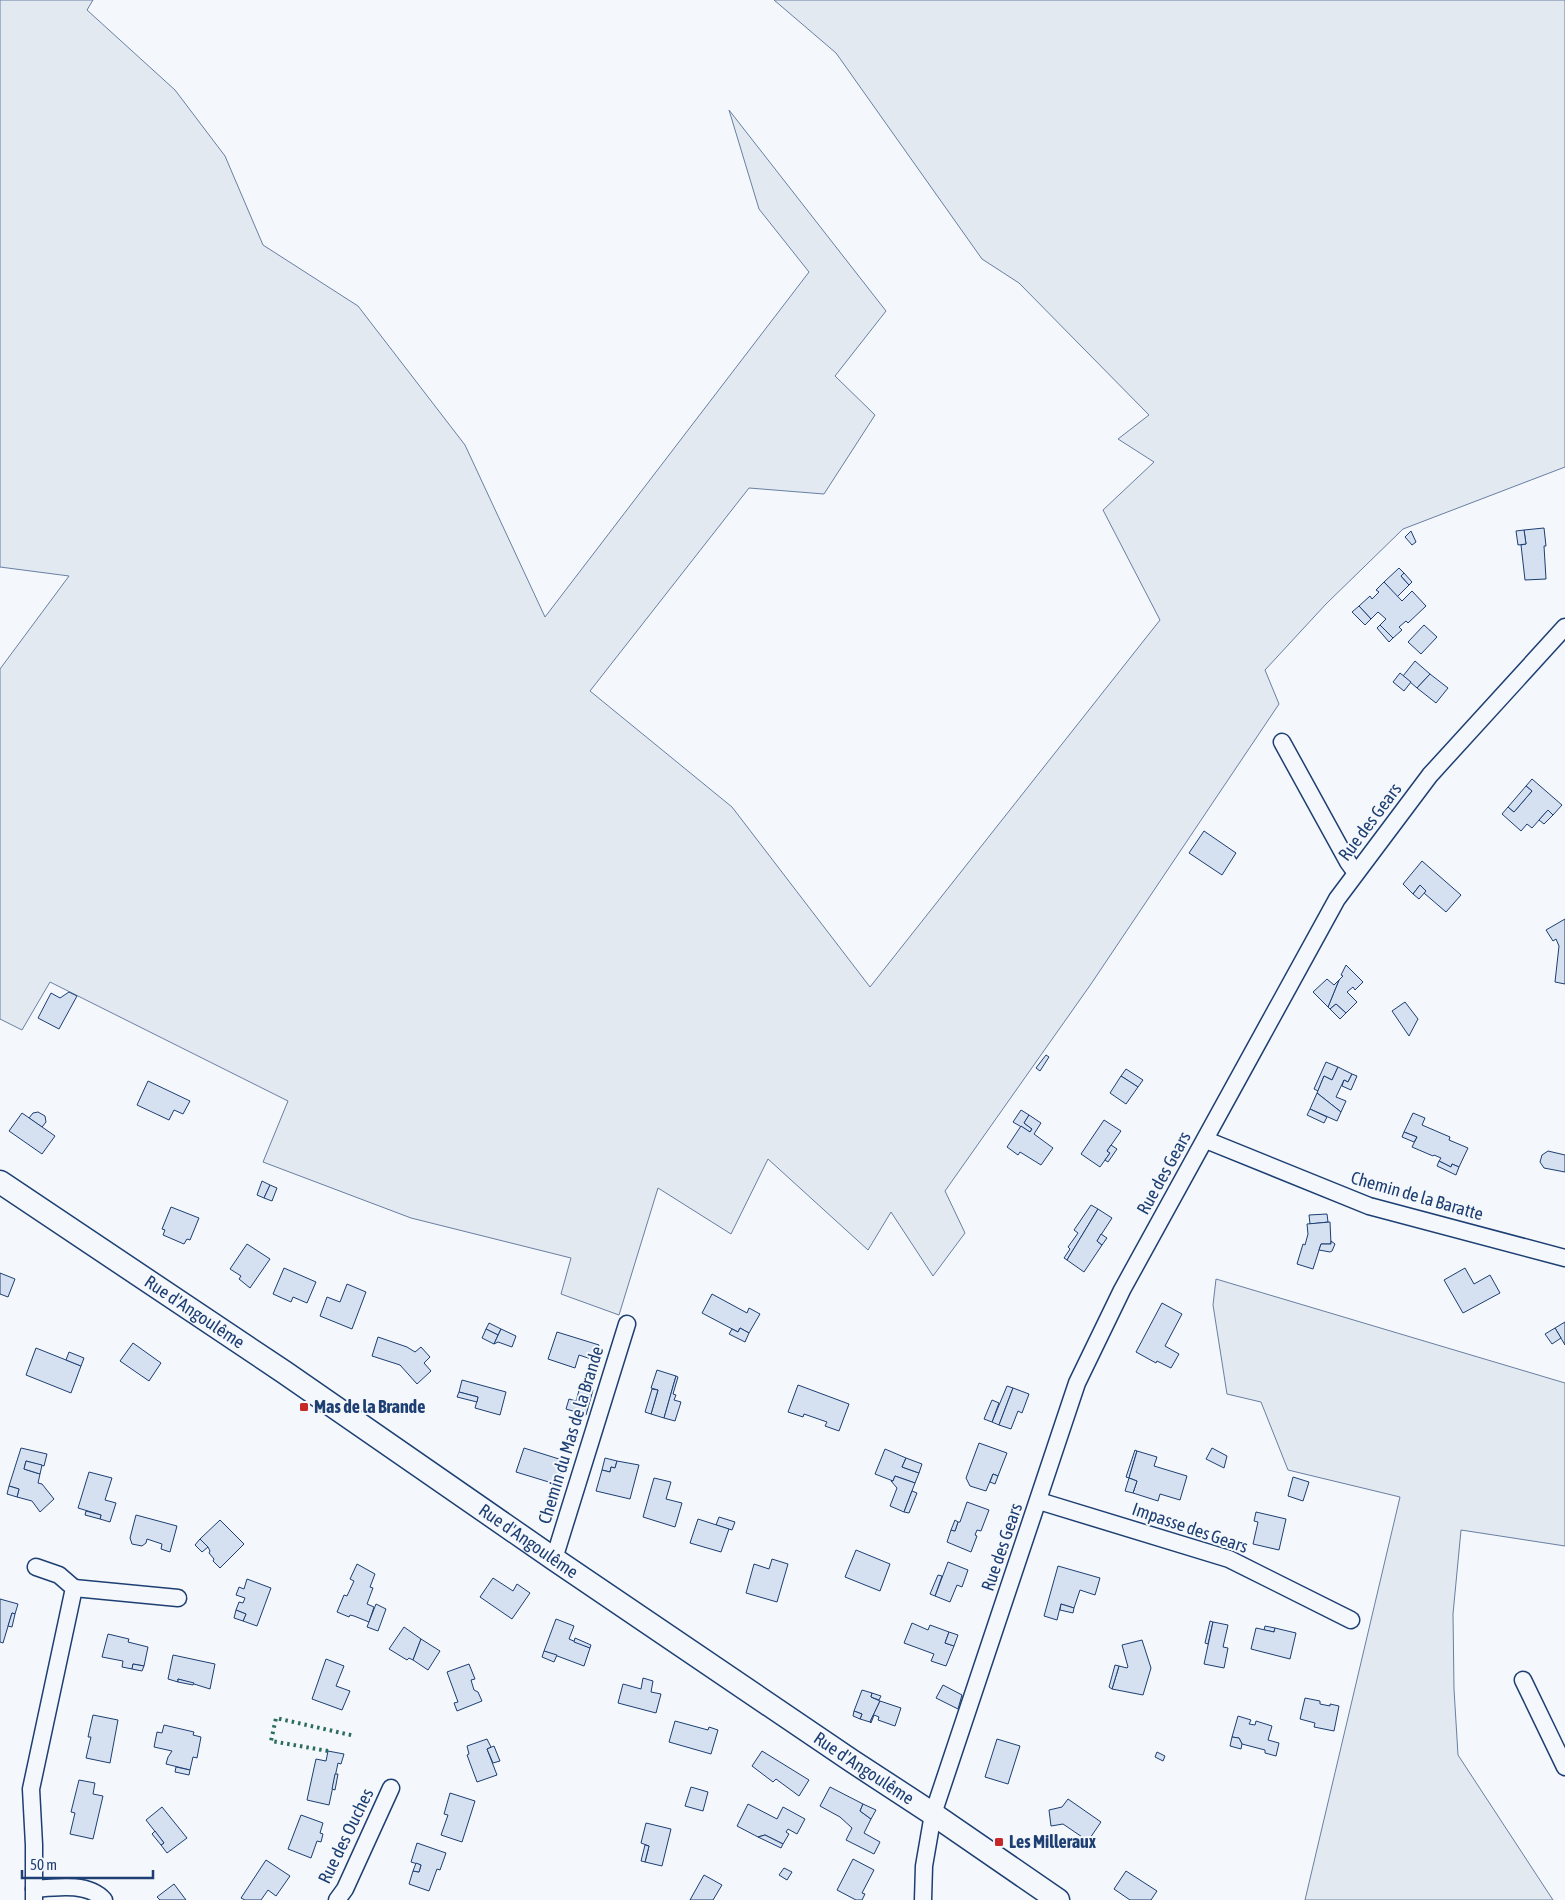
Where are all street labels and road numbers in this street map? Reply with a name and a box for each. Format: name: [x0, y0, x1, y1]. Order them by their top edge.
street label: Rue des Gears: [1334, 779, 1406, 865]
street label: Rue des Gears: [1132, 1128, 1195, 1218]
street label: Chemin de la Baratte: [1349, 1167, 1486, 1224]
street label: Rue d'Angoulême: [141, 1271, 249, 1353]
street label: Chemin du Mas de la Brande: [534, 1344, 608, 1526]
street label: Impasse des Gears: [1130, 1498, 1251, 1557]
street label: Rue d'Angoulême: [475, 1499, 582, 1582]
street label: Rue des Gears: [977, 1500, 1026, 1594]
street label: Rue d'Angoulême: [810, 1727, 918, 1809]
street label: Rue des Ouches: [314, 1785, 378, 1887]

